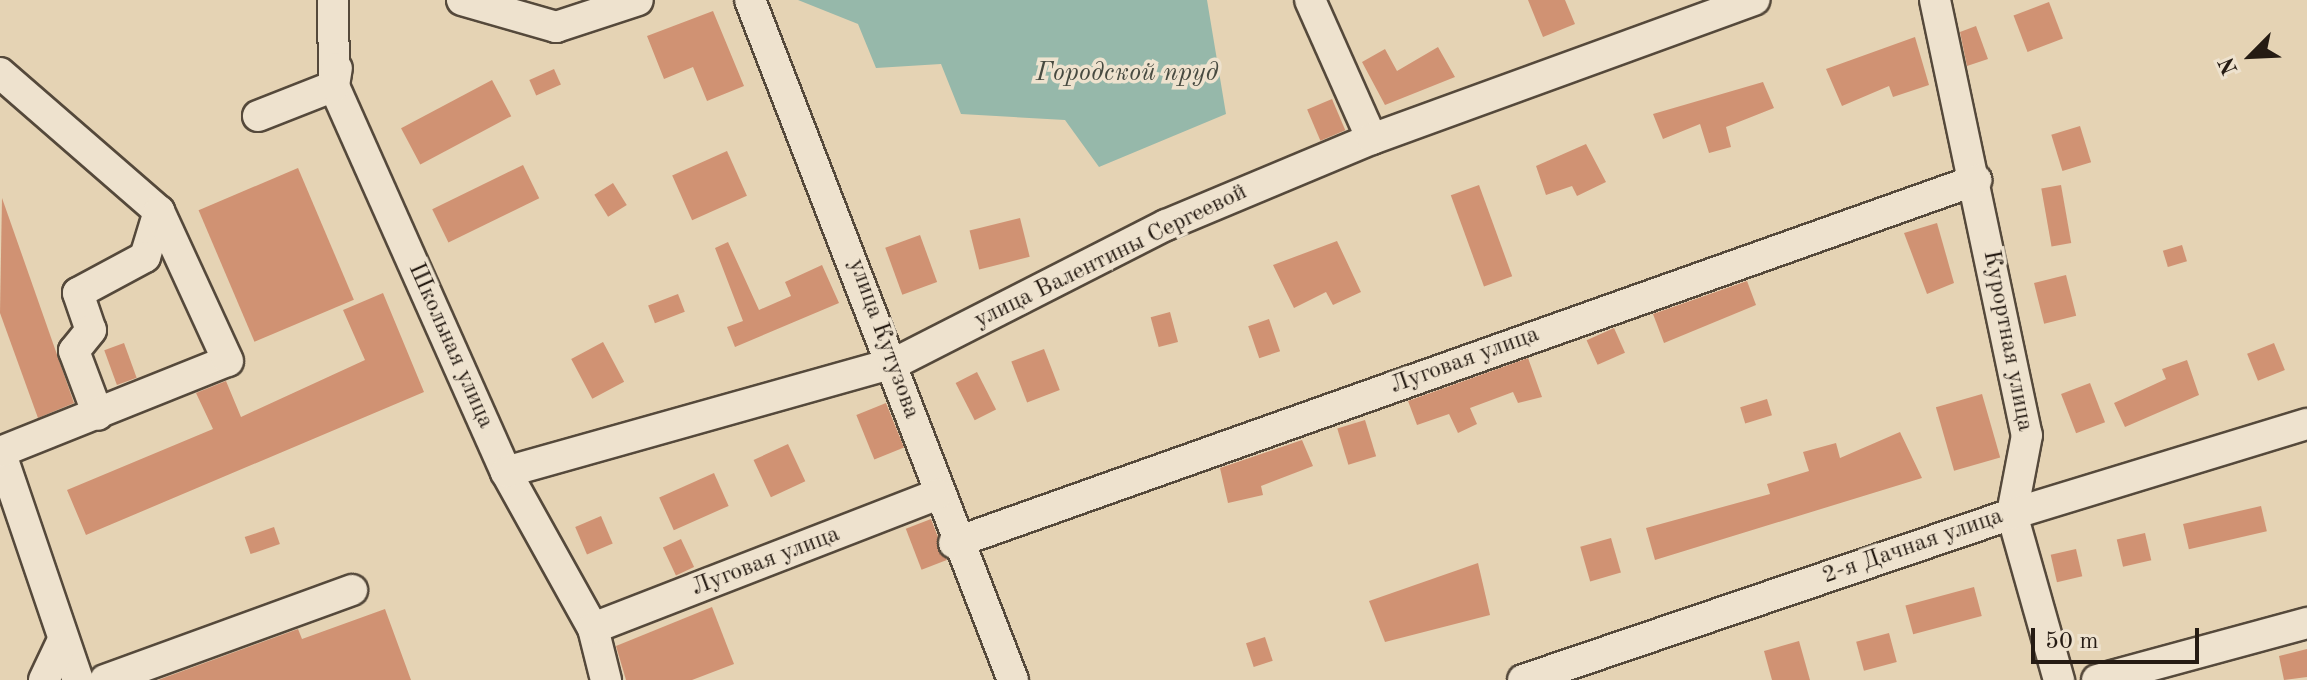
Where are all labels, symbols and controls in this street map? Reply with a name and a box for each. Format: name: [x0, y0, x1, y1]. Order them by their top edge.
north arrow: [2211, 16, 2291, 96]
text: N: [2216, 54, 2243, 78]
water label: Городской пруд: [1036, 58, 1218, 90]
street label: улица Валентины Сергеевой: [970, 178, 1252, 336]
street label: Курортная улица: [1975, 248, 2039, 434]
street label: улица Кутузова: [841, 255, 925, 423]
street label: Школьная улица: [401, 259, 499, 433]
street label: Луговая улица: [1387, 321, 1543, 401]
street label: 2-я Дачная улица: [1819, 503, 2007, 591]
street label: Луговая улица: [688, 521, 844, 603]
scale bar: [2035, 612, 2203, 662]
text: 50 m: [2045, 630, 2099, 654]

